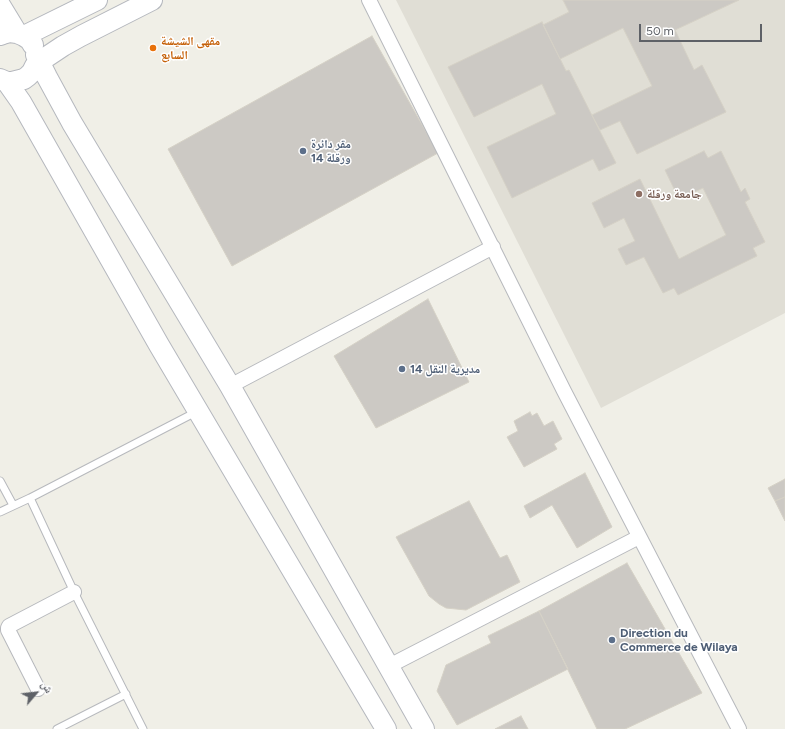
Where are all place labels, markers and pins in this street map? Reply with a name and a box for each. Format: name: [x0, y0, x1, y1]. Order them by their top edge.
place label: مقهى الشيشة السابع: [161, 34, 220, 62]
marker: مقهى الشيشة السابع: [148, 43, 158, 53]
place label: مقر دائرة ورقلة 14: [311, 137, 351, 165]
marker: مقر دائرة ورقلة 14: [298, 146, 308, 156]
place label: جامعة ورقلة: [647, 187, 702, 201]
marker: جامعة ورقلة: [634, 189, 644, 199]
place label: مديرية النقل 14: [410, 362, 480, 376]
marker: مديرية النقل 14: [397, 364, 407, 374]
place label: Direction du Commerce de Wilaya: [620, 626, 738, 654]
marker: Direction du Commerce de Wilaya: [607, 635, 617, 645]

